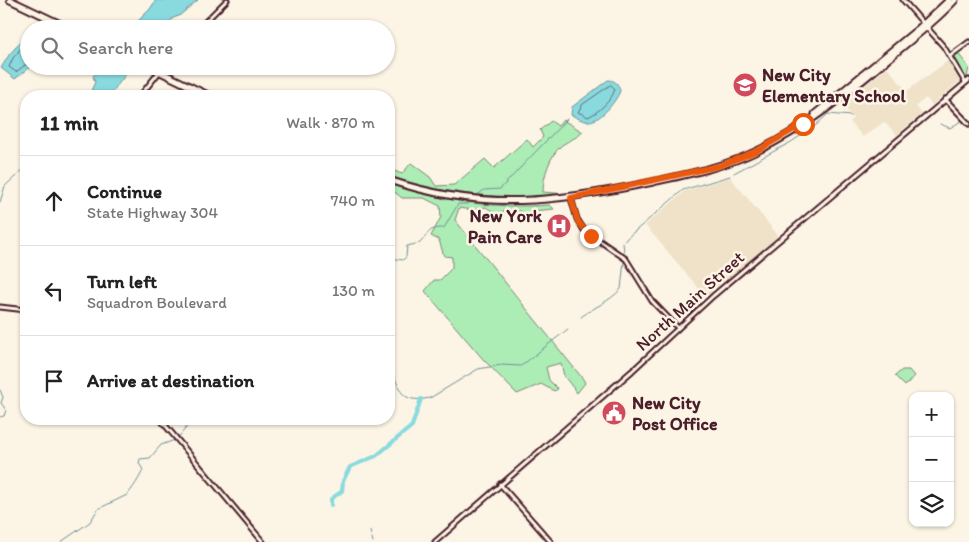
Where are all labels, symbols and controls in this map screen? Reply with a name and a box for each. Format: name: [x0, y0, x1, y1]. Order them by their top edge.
search box: [20, 20, 395, 75]
icon: search: [38, 34, 66, 62]
text: Search here: [78, 36, 173, 59]
place label: New City Elementary School: [762, 64, 906, 107]
school or university icon: New City Elementary School: [732, 72, 758, 98]
text: 11 min: [40, 110, 98, 135]
text: Walk · 870 m: [286, 113, 375, 132]
route start: [792, 113, 815, 136]
text: Continue: [87, 180, 162, 203]
icon: ahead: [40, 187, 68, 215]
text: 740 m: [331, 191, 375, 210]
text: State Highway 304: [87, 203, 218, 222]
place label: New York Pain Care: [468, 205, 543, 248]
hospital icon: New York Pain Care: [546, 213, 572, 239]
route end: [580, 225, 603, 248]
street label: North Main Street: [631, 246, 749, 356]
text: Turn left: [87, 270, 157, 293]
icon: left: [40, 277, 68, 305]
text: 130 m: [332, 281, 375, 300]
text: Squadron Boulevard: [87, 293, 227, 312]
icon: arrive: [40, 367, 68, 395]
text: Arrive at destination: [87, 369, 254, 392]
place label: New City Post Office: [632, 392, 718, 435]
map controls: [909, 392, 954, 527]
button: +: [909, 392, 954, 437]
public building icon: New City Post Office: [601, 400, 627, 426]
button: −: [909, 437, 954, 482]
button: layers: [909, 482, 954, 527]

